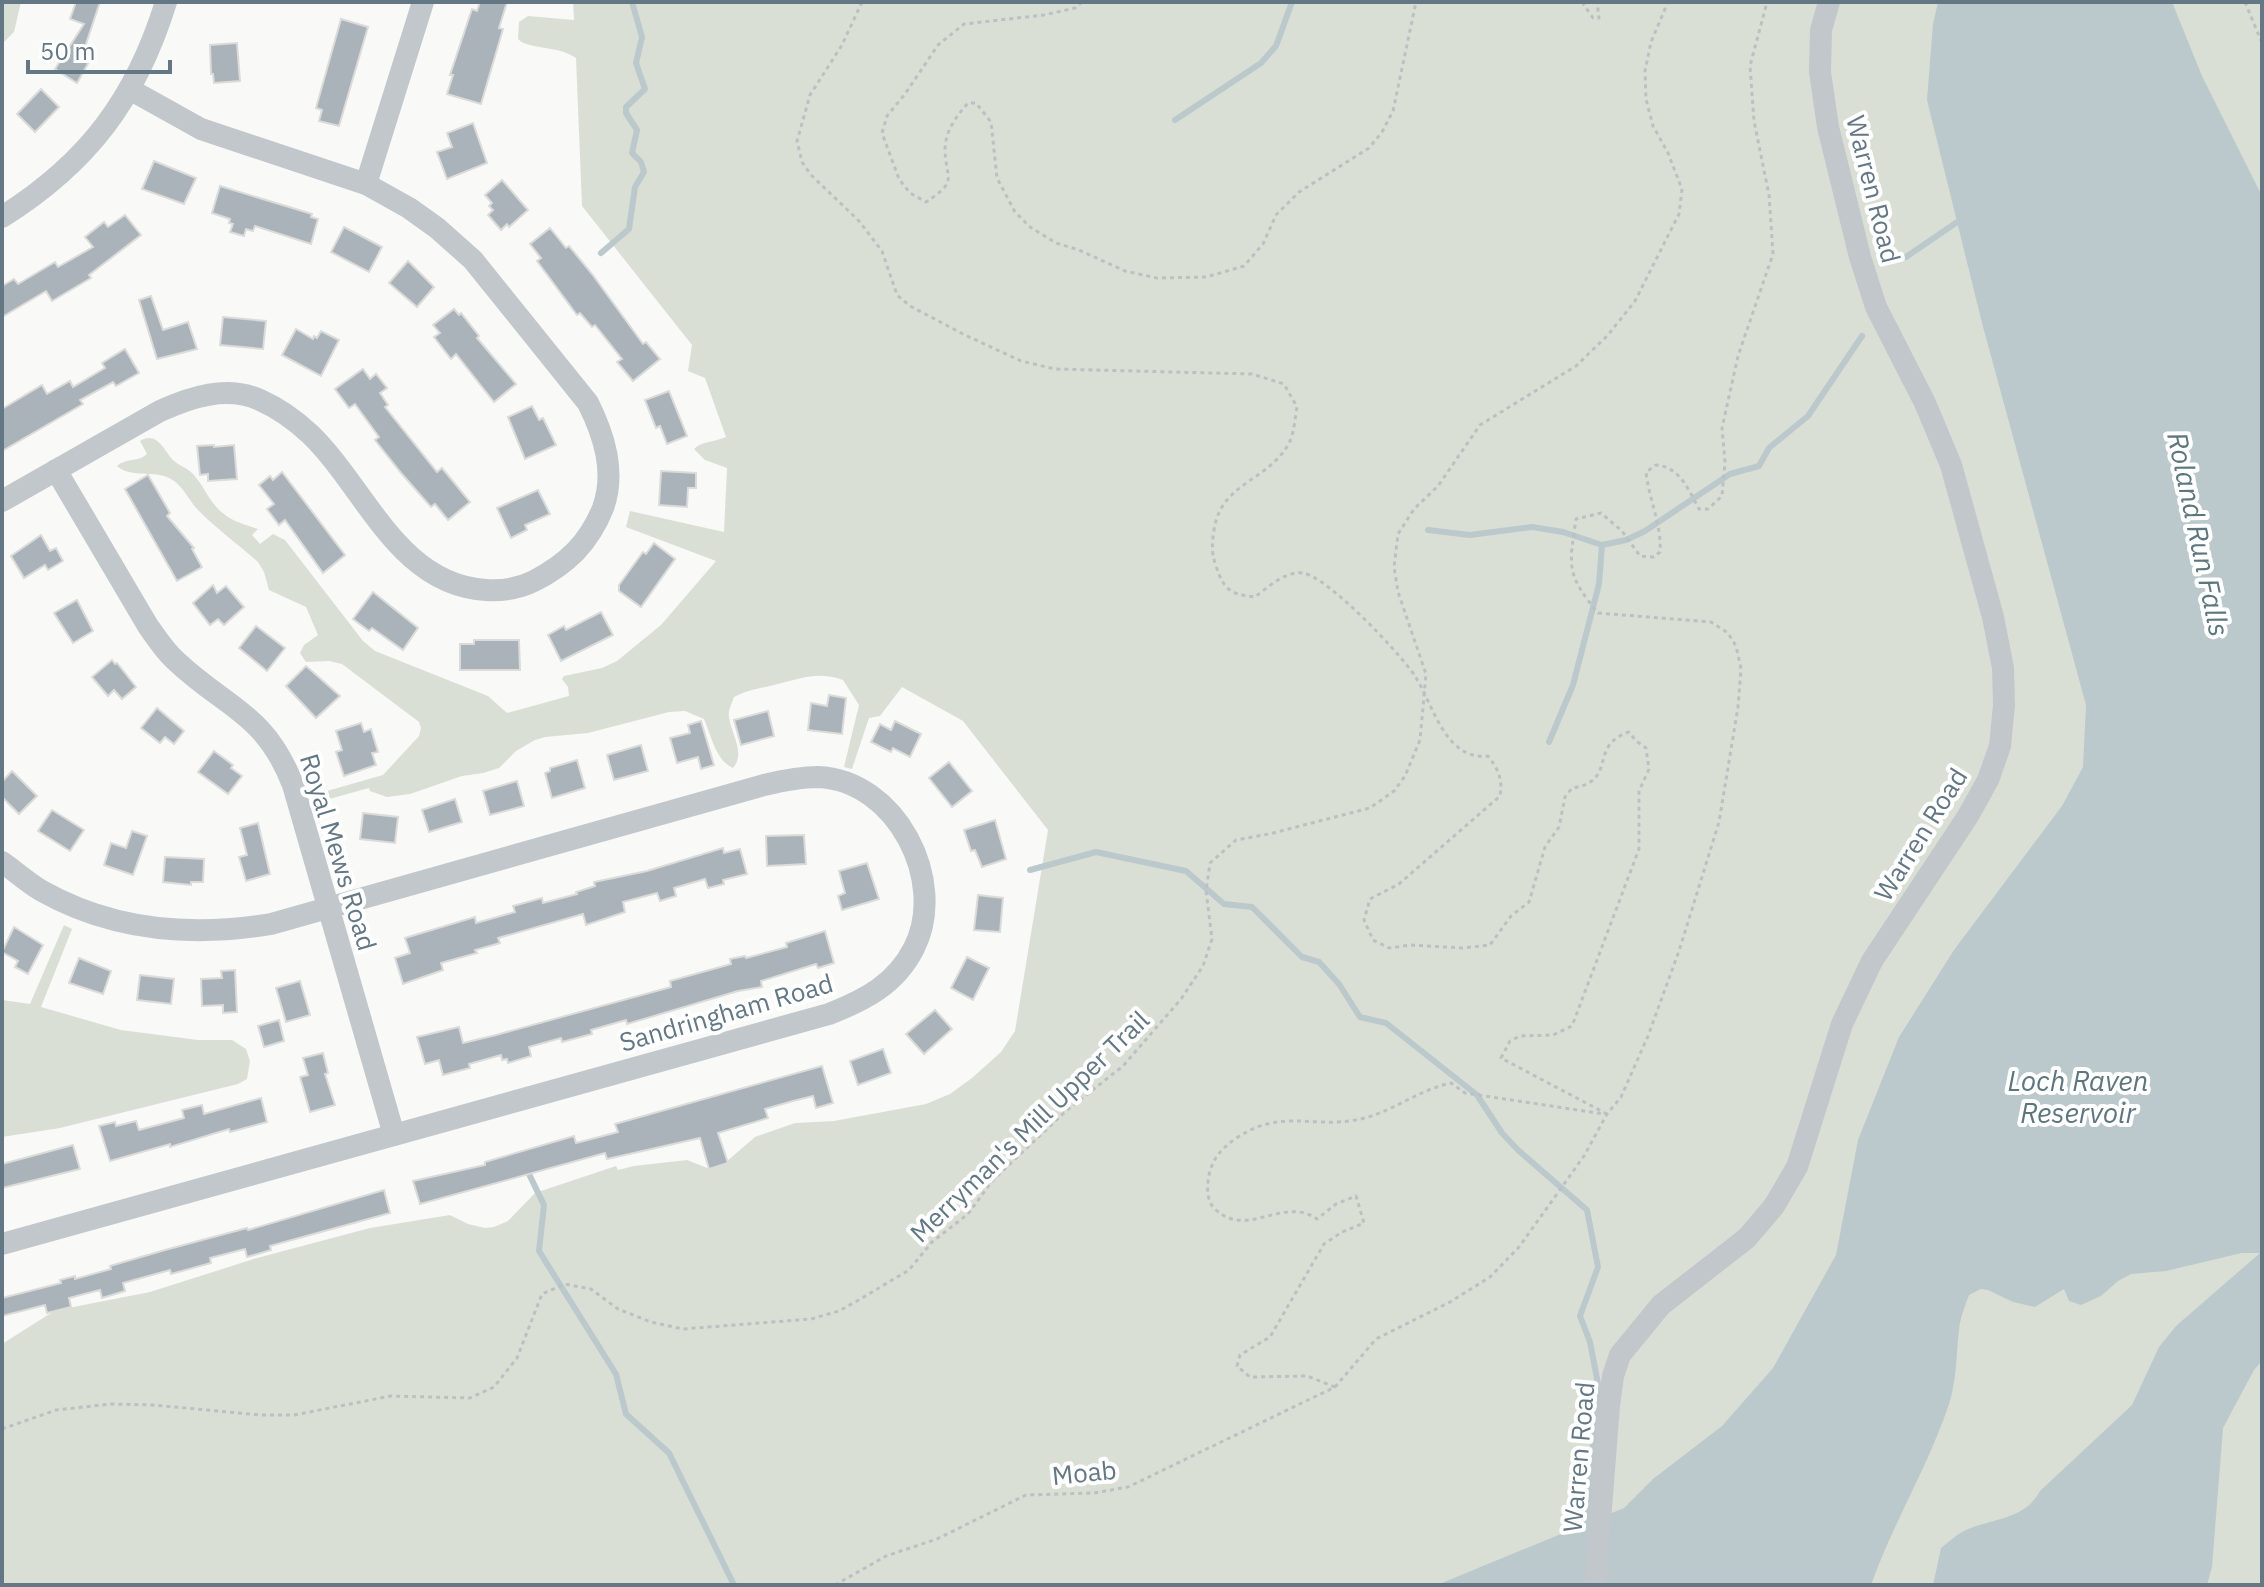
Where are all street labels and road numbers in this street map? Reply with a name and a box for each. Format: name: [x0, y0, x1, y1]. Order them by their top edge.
street label: Warren Road: [1839, 112, 1909, 266]
street label: Royal Mews Road: [293, 749, 385, 955]
street label: Warren Road: [1866, 761, 1974, 907]
street label: Sandringham Road: [615, 965, 837, 1059]
street label: Merryman's Mill Upper Trail: [902, 1003, 1156, 1249]
street label: Warren Road: [1554, 1380, 1602, 1534]
street label: Moab: [1050, 1452, 1118, 1492]

